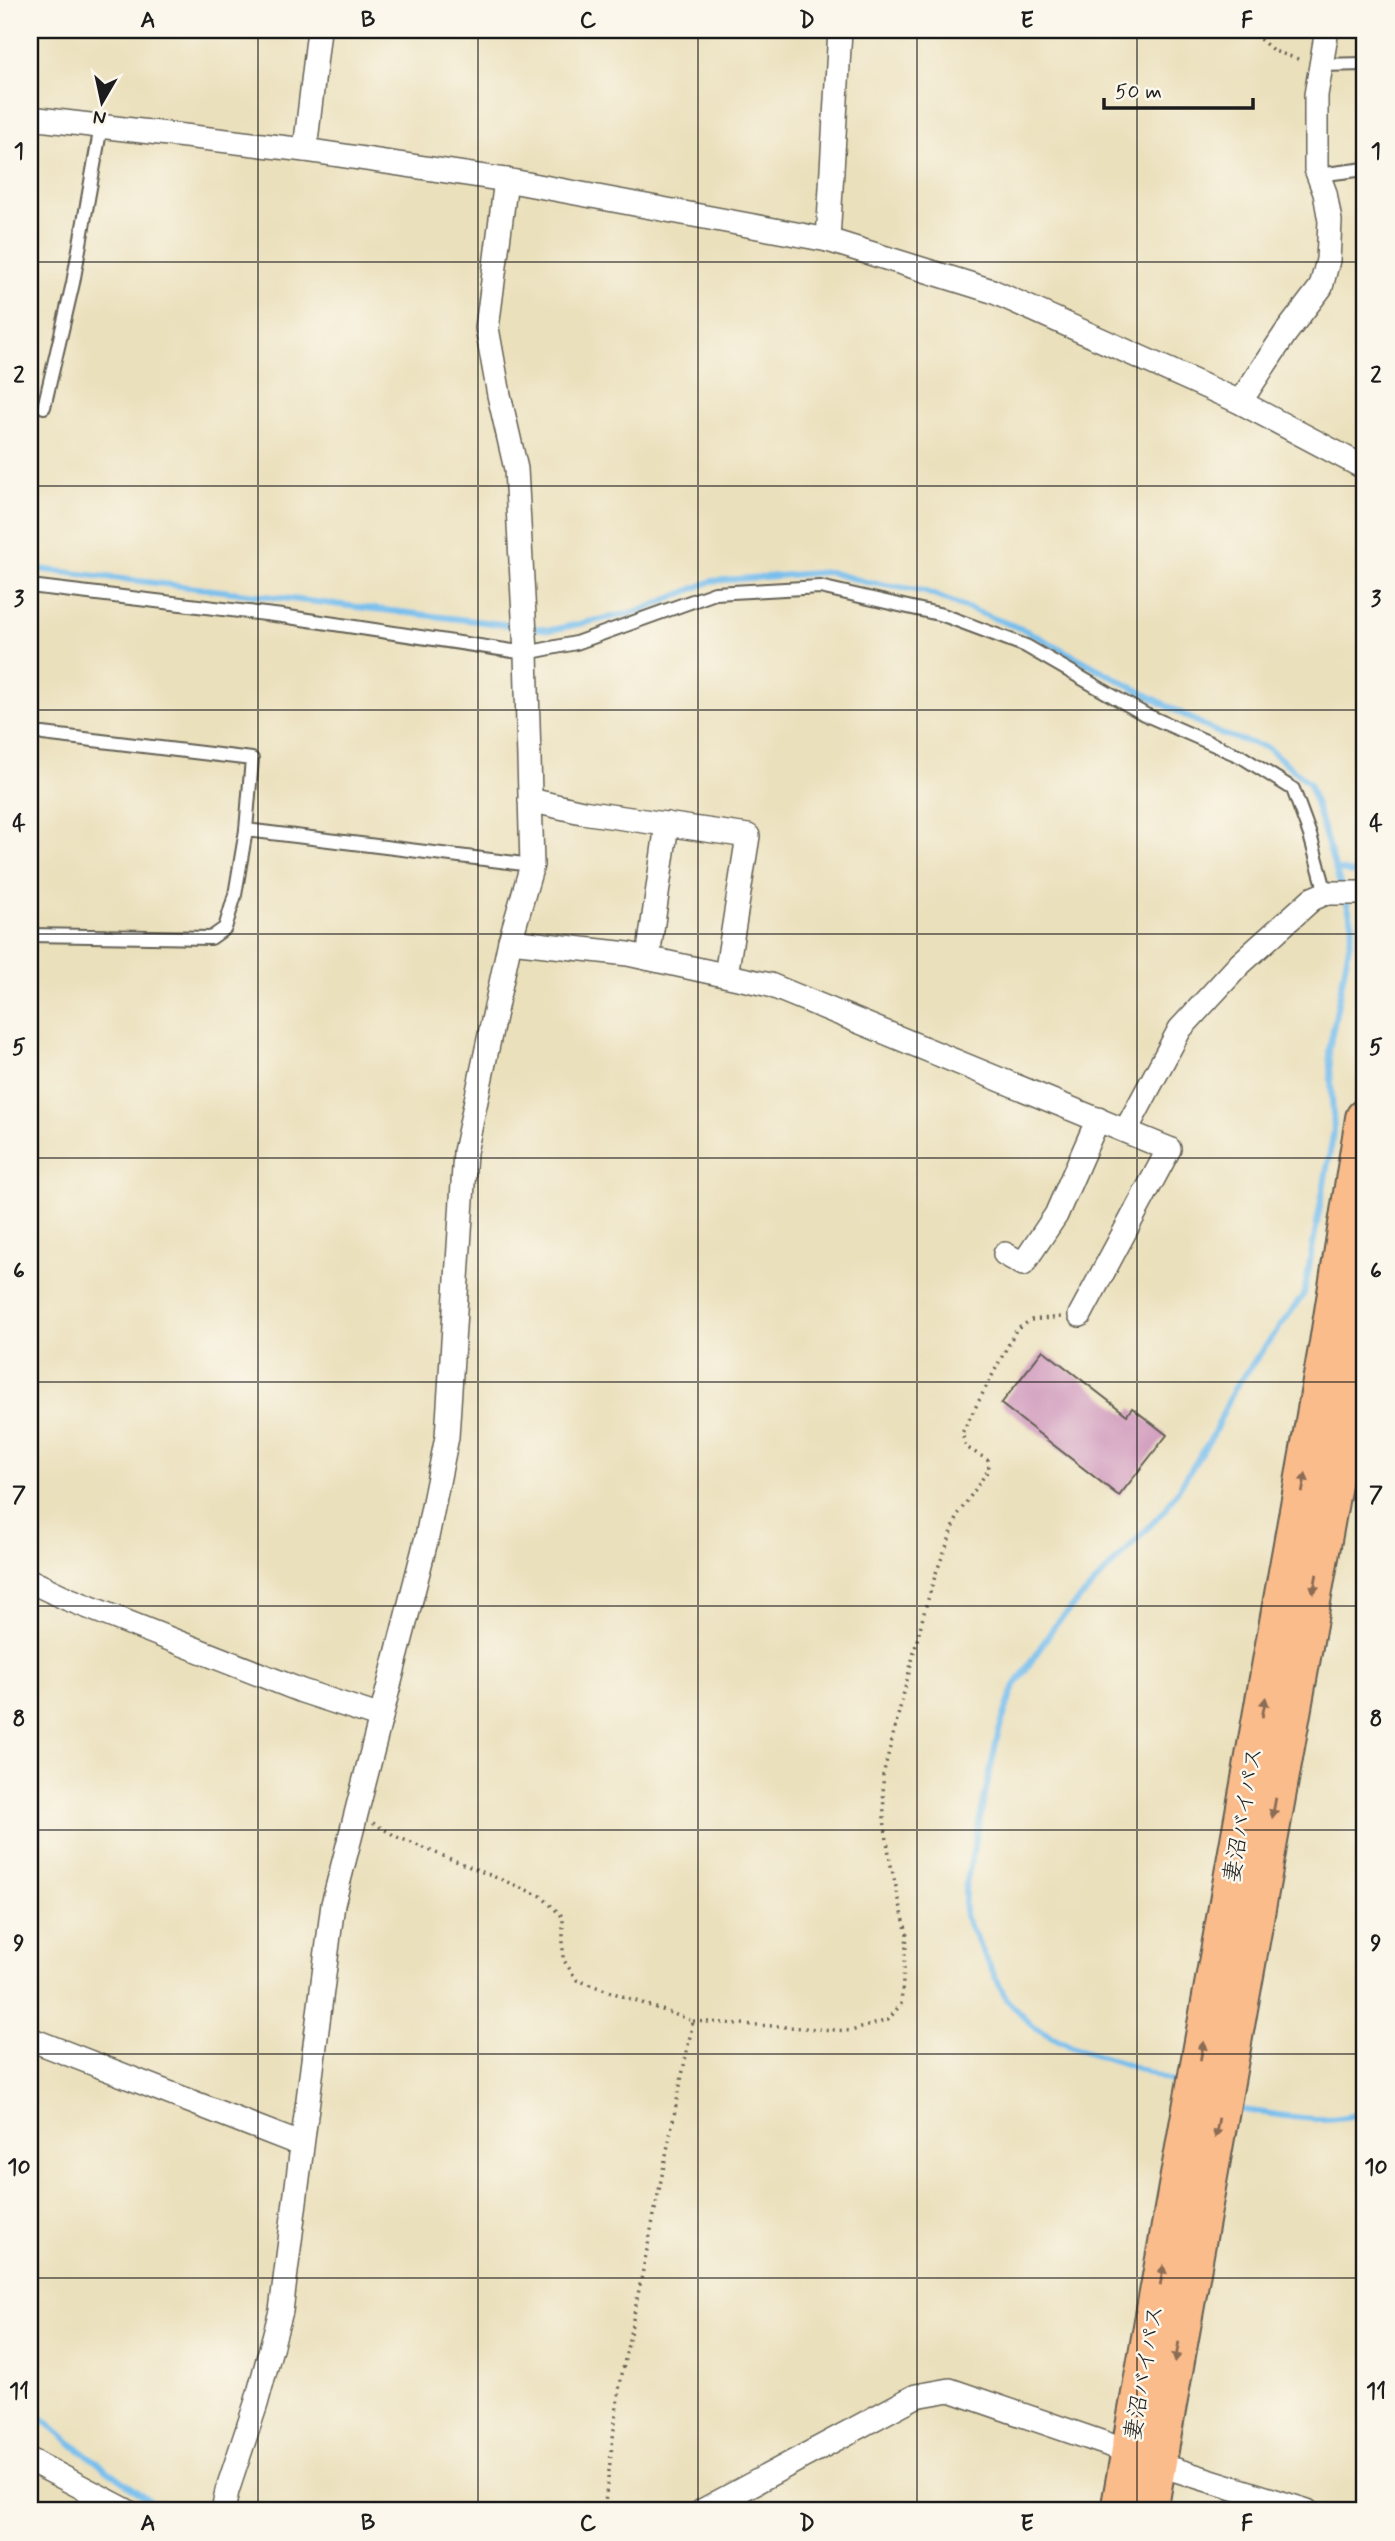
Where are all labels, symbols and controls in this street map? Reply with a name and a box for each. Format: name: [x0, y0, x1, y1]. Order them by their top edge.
text: A: [140, 6, 156, 36]
text: B: [361, 6, 376, 36]
text: C: [580, 6, 597, 36]
text: D: [799, 6, 815, 36]
text: E: [1020, 6, 1034, 36]
text: F: [1241, 6, 1253, 36]
north arrow: [66, 66, 136, 136]
scale bar: [1104, 66, 1253, 110]
text: 50 m: [1115, 78, 1162, 106]
text: N: [91, 104, 108, 131]
text: 1: [14, 137, 24, 167]
text: 1: [1371, 137, 1381, 167]
text: 2: [13, 361, 25, 391]
text: 2: [1370, 361, 1382, 391]
text: 3: [14, 585, 25, 615]
text: 3: [1371, 585, 1382, 615]
text: 4: [12, 809, 26, 839]
text: 4: [1369, 809, 1383, 839]
text: 5: [12, 1033, 26, 1063]
text: 5: [1369, 1033, 1383, 1063]
text: 6: [13, 1257, 25, 1287]
text: 6: [1370, 1257, 1382, 1287]
one-way arrow: [1299, 1472, 1310, 1494]
text: 7: [12, 1481, 26, 1511]
text: 7: [1369, 1481, 1383, 1511]
one-way arrow: [1309, 1573, 1320, 1595]
one-way arrow: [1259, 1696, 1270, 1718]
text: 8: [13, 1705, 25, 1735]
text: 8: [1370, 1705, 1382, 1735]
street label: 妻沼バイパス: [1217, 1745, 1271, 1885]
one-way arrow: [1269, 1797, 1280, 1819]
text: 9: [13, 1929, 25, 1959]
text: 9: [1370, 1929, 1382, 1959]
one-way arrow: [1197, 2040, 1208, 2062]
one-way arrow: [1211, 2118, 1222, 2140]
text: 10: [7, 2153, 31, 2183]
text: 10: [1364, 2153, 1388, 2183]
one-way arrow: [1157, 2264, 1168, 2286]
street label: 妻沼バイパス: [1118, 2303, 1172, 2443]
one-way arrow: [1171, 2341, 1182, 2363]
text: 11: [9, 2377, 29, 2407]
text: 11: [1366, 2377, 1386, 2407]
text: A: [140, 2509, 156, 2539]
text: B: [361, 2509, 376, 2539]
text: C: [580, 2509, 597, 2539]
text: D: [799, 2509, 815, 2539]
text: E: [1020, 2509, 1034, 2539]
text: F: [1241, 2509, 1253, 2539]

